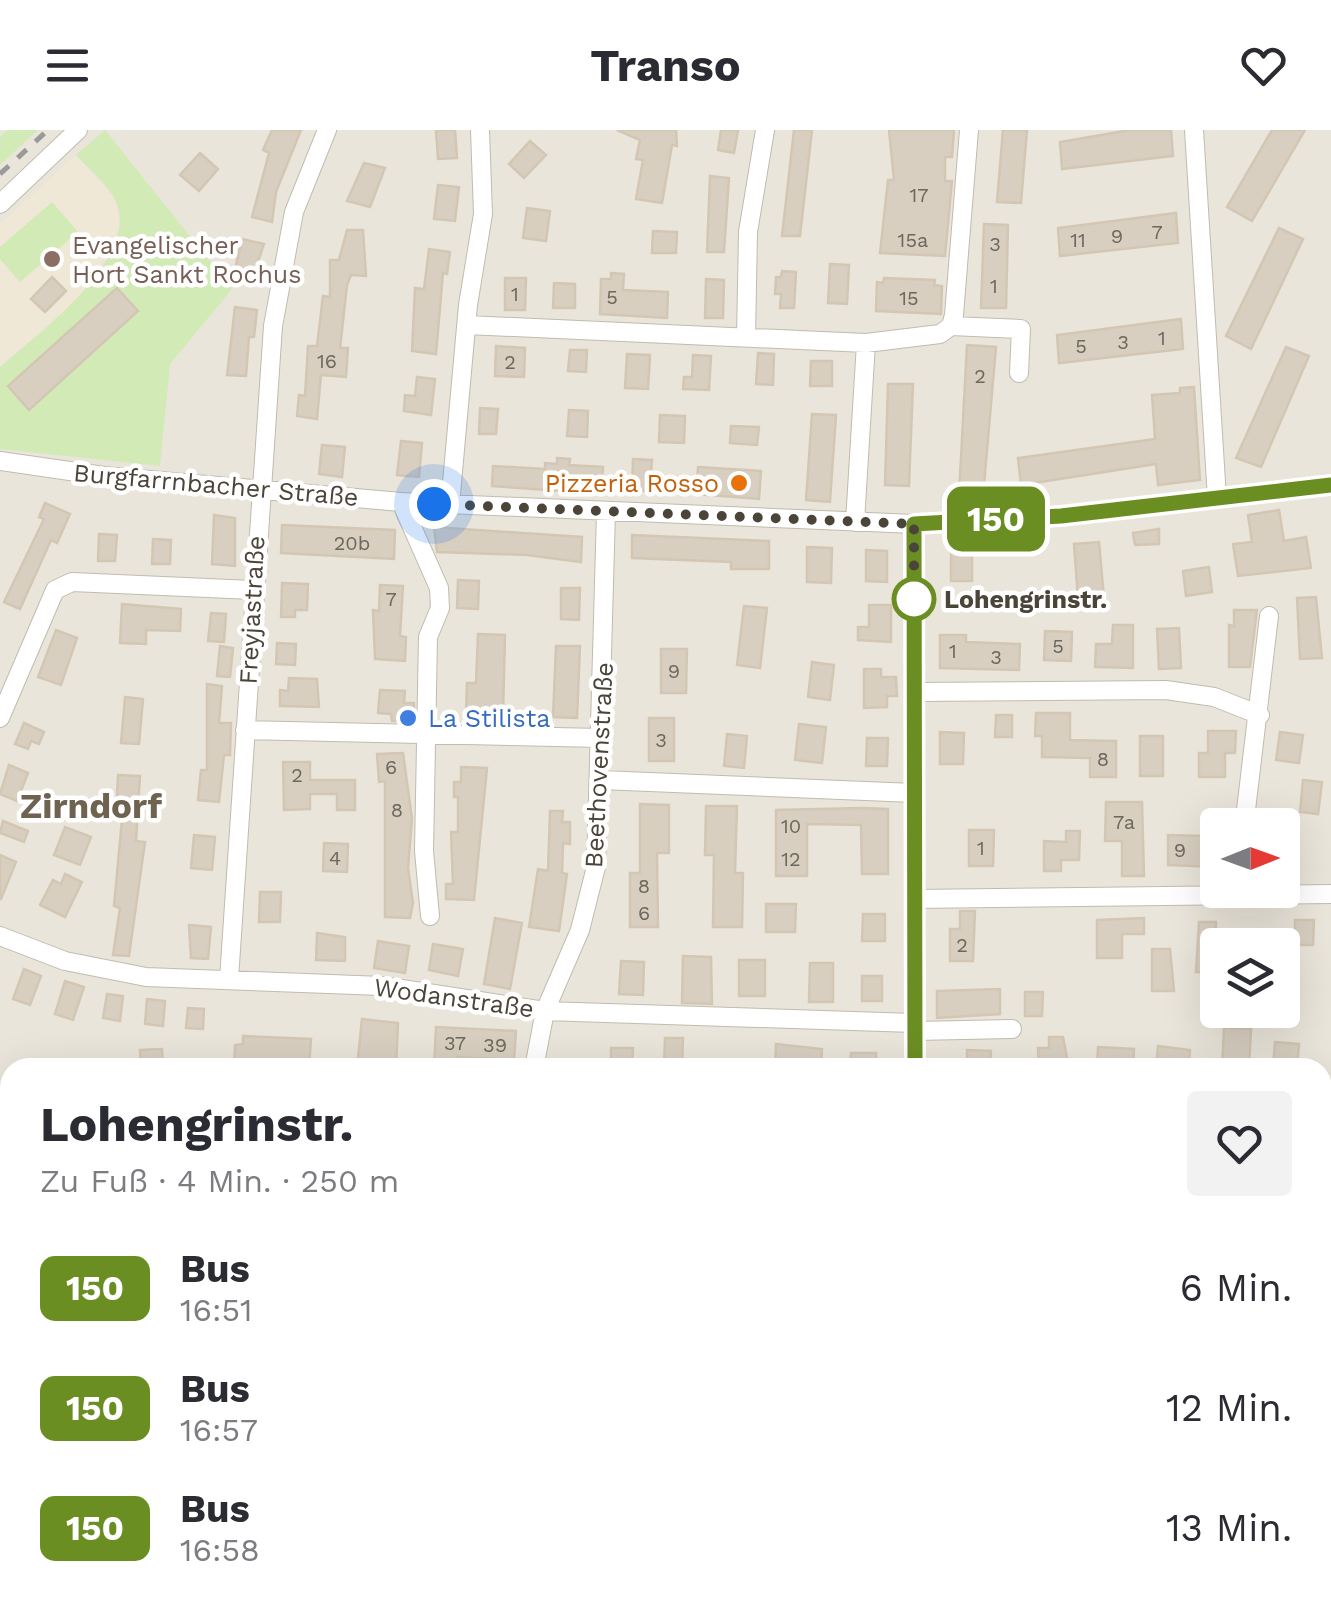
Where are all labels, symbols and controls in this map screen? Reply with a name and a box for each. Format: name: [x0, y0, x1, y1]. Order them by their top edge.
icon: menu: [40, 38, 95, 93]
icon: heart: [1236, 38, 1291, 93]
text: Transo: [590, 39, 741, 92]
house number: 17: [909, 183, 929, 207]
house number: 7: [1151, 220, 1163, 244]
house number: 9: [1111, 224, 1123, 248]
house number: 15a: [898, 228, 928, 252]
house number: 11: [1070, 228, 1086, 252]
place label: Evangelischer Hort Sankt Rochus: [72, 231, 301, 289]
house number: 3: [989, 232, 1001, 256]
marker: Evangelischer Hort Sankt Rochus: [41, 248, 63, 270]
house number: 1: [990, 274, 998, 298]
house number: 1: [511, 282, 519, 306]
house number: 5: [606, 285, 618, 309]
house number: 15: [899, 286, 919, 310]
house number: 1: [1158, 326, 1166, 350]
house number: 3: [1117, 330, 1129, 354]
house number: 5: [1075, 334, 1087, 358]
house number: 16: [317, 349, 337, 373]
house number: 2: [504, 350, 516, 374]
house number: 2: [974, 364, 986, 388]
street label: Burgfarrnbacher Straße: [72, 458, 360, 512]
place label: Pizzeria Rosso: [545, 469, 719, 498]
marker: Pizzeria Rosso: [728, 472, 750, 494]
your location: [409, 479, 459, 529]
line badge: 150: [938, 486, 1054, 552]
text: 150: [967, 498, 1025, 540]
house number: 20b: [334, 531, 370, 555]
street label: Freyjastraße: [234, 535, 270, 685]
marker: Lohengrinstr.: [893, 578, 935, 620]
place label: Lohengrinstr.: [944, 585, 1107, 614]
house number: 7: [385, 587, 397, 611]
house number: 5: [1052, 634, 1064, 658]
house number: 1: [949, 639, 957, 663]
house number: 3: [990, 645, 1002, 669]
house number: 9: [668, 659, 680, 683]
street label: Beethovenstraße: [579, 661, 619, 869]
place label: La Stilista: [428, 704, 550, 733]
marker: La Stilista: [397, 707, 419, 729]
house number: 3: [655, 728, 667, 752]
house number: 8: [1097, 747, 1109, 771]
house number: 6: [385, 755, 397, 779]
house number: 2: [291, 763, 303, 787]
district label: Zirndorf: [20, 785, 162, 827]
house number: 8: [391, 798, 403, 822]
north arrow: [1200, 808, 1300, 908]
map controls: [1200, 808, 1300, 1028]
house number: 7a: [1113, 810, 1135, 834]
house number: 10: [781, 814, 801, 838]
house number: 1: [977, 836, 985, 860]
house number: 9: [1174, 838, 1186, 862]
house number: 4: [329, 846, 341, 870]
house number: 12: [781, 847, 801, 871]
house number: 8: [638, 874, 650, 898]
house number: 6: [638, 901, 650, 925]
button: layers: [1200, 928, 1300, 1028]
house number: 2: [956, 933, 968, 957]
street label: Wodanstraße: [372, 972, 536, 1024]
house number: 37: [444, 1031, 466, 1055]
house number: 39: [483, 1033, 507, 1057]
button: heart: [1187, 1091, 1292, 1196]
text: Lohengrinstr.: [40, 1096, 353, 1153]
text: Zu Fuß · 4 Min. · 250 m: [40, 1162, 399, 1200]
text: Bus: [180, 1247, 250, 1291]
text: 6 Min.: [1180, 1266, 1292, 1310]
text: 150: [66, 1267, 124, 1309]
text: 16:51: [180, 1291, 253, 1329]
text: Bus: [180, 1367, 250, 1411]
text: 12 Min.: [1166, 1386, 1292, 1430]
text: 150: [66, 1387, 124, 1429]
text: 16:57: [180, 1411, 258, 1449]
text: Bus: [180, 1487, 250, 1531]
text: 13 Min.: [1166, 1506, 1292, 1550]
text: 150: [66, 1507, 124, 1549]
text: 16:58: [180, 1531, 260, 1569]

